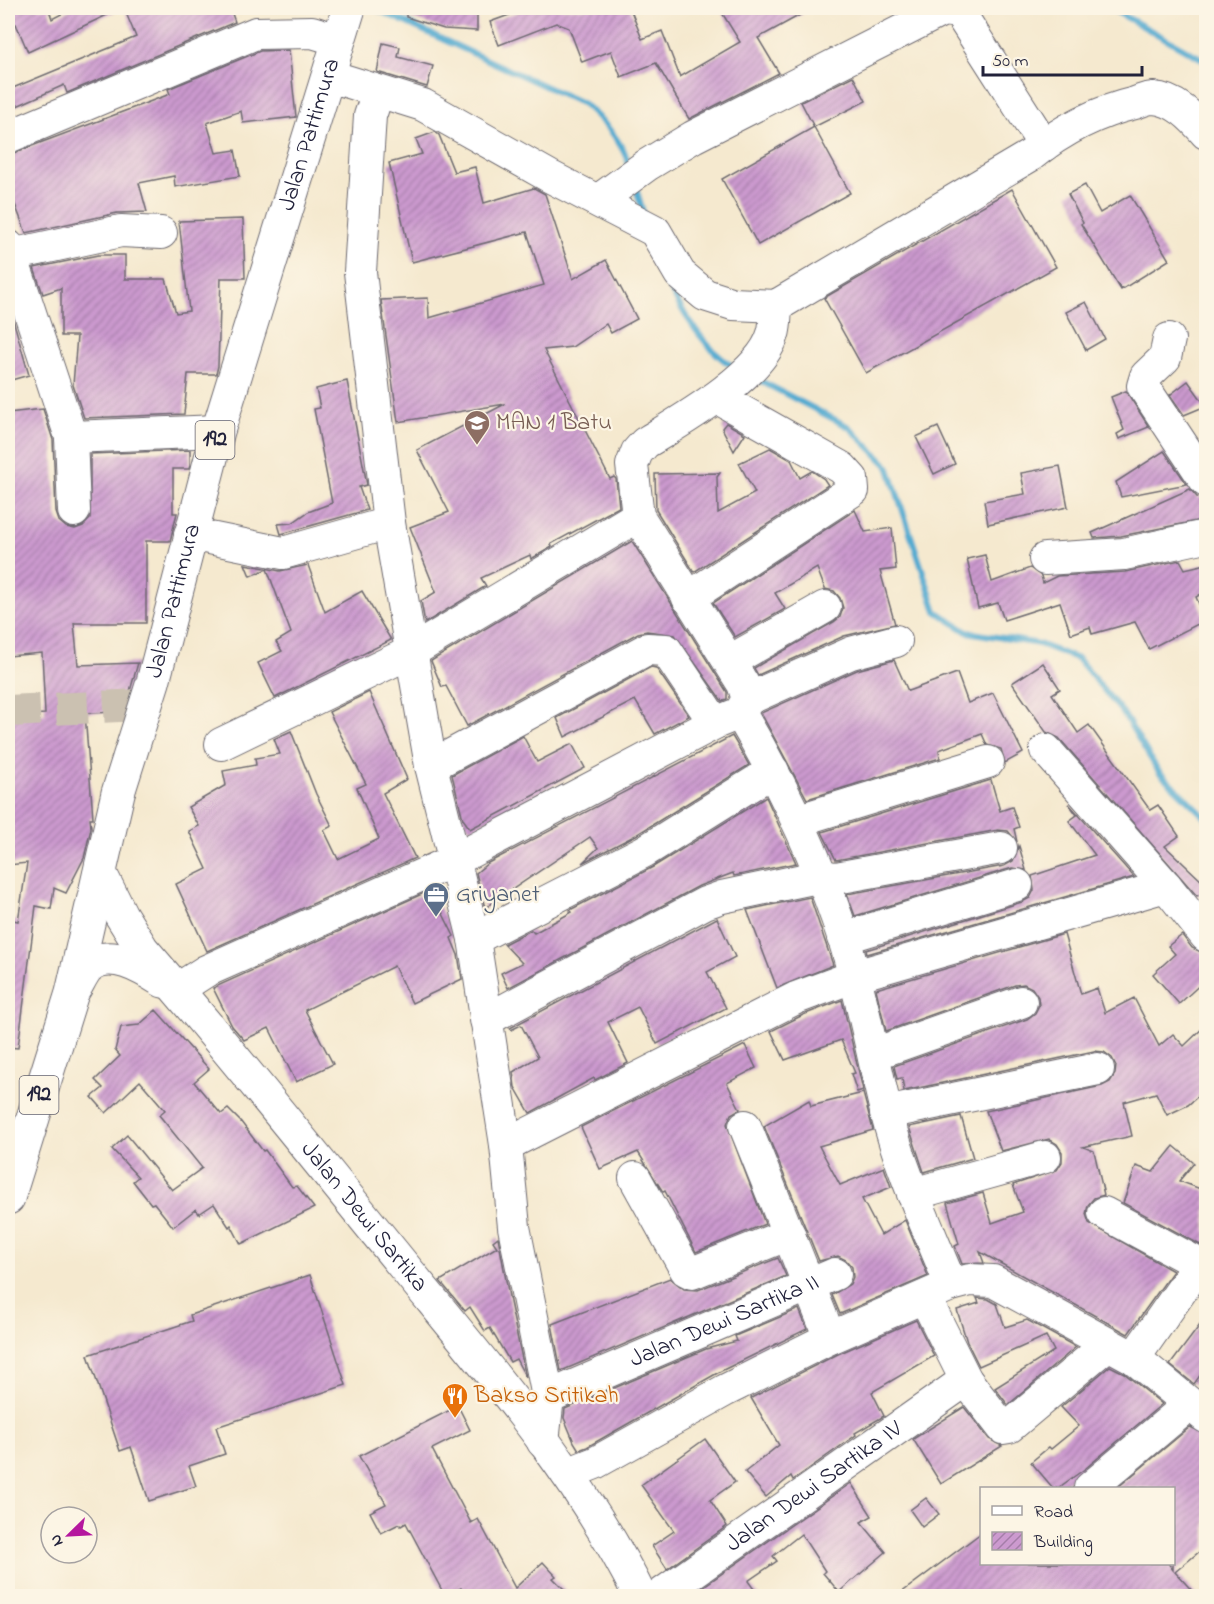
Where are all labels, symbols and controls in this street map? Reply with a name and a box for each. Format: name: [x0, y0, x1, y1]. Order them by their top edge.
scale bar: [983, 39, 1142, 77]
text: 50 m: [992, 49, 1029, 75]
street label: Jalan Pattimura: [270, 54, 350, 215]
place label: MAN 1 Batu: [496, 406, 612, 441]
school or university icon: MAN 1 Batu: [462, 408, 492, 446]
road number: 192: [196, 421, 234, 459]
street label: Jalan Pattimura: [137, 520, 211, 682]
place label: Griyanet: [456, 878, 540, 914]
office icon: Griyanet: [421, 880, 451, 918]
road number: 192: [20, 1076, 58, 1114]
street label: Jalan Dewi Sartika: [292, 1134, 436, 1300]
street label: Jalan Dewi Sartika II: [624, 1265, 825, 1377]
place label: Bakso Sritikah: [473, 1379, 619, 1414]
restaurant icon: Bakso Sritikah: [440, 1381, 470, 1419]
street label: Jalan Dewi Sartika IV: [719, 1412, 910, 1561]
legend: [980, 1487, 1175, 1565]
text: Road: [1034, 1500, 1073, 1526]
north arrow: [39, 1505, 99, 1565]
text: N: [44, 1530, 70, 1550]
text: Building: [1033, 1530, 1093, 1557]

